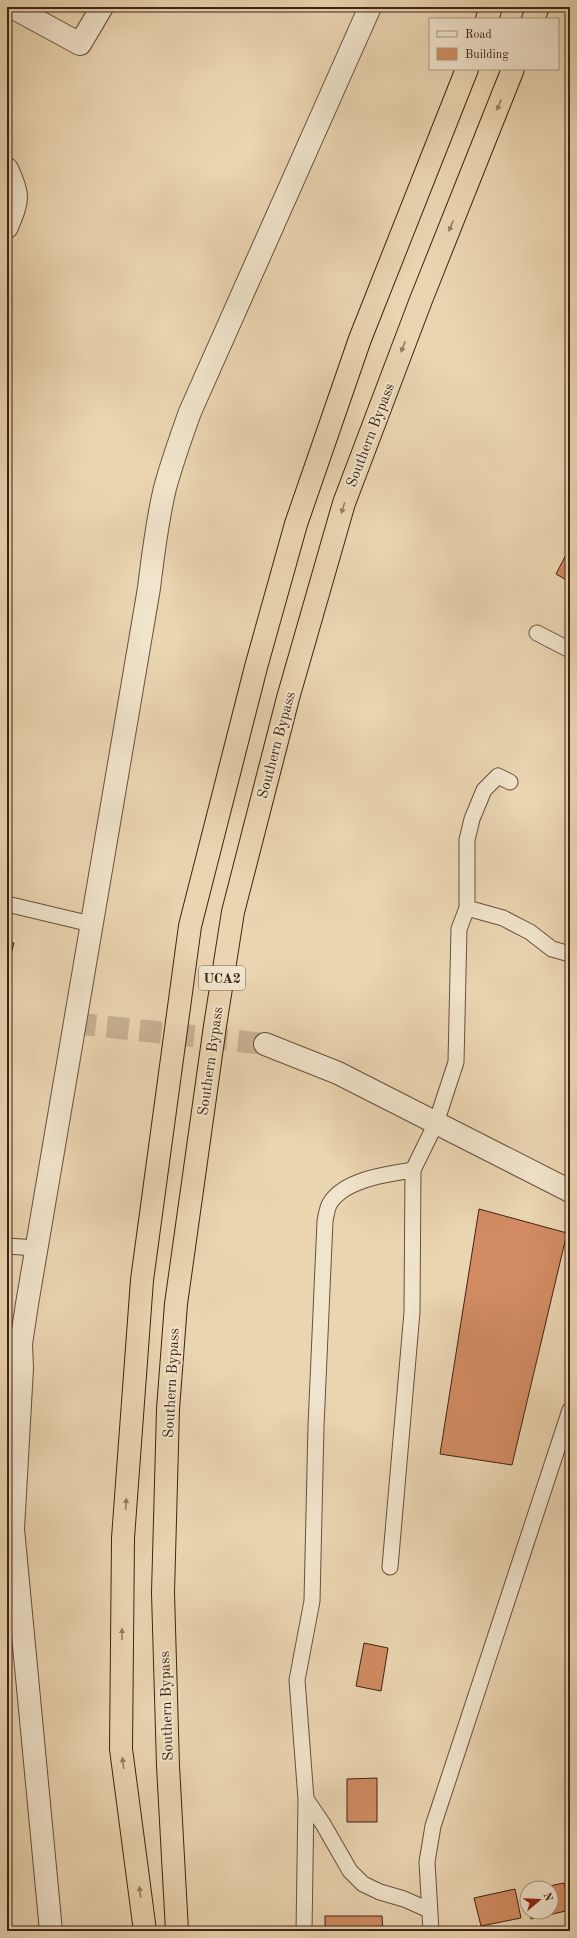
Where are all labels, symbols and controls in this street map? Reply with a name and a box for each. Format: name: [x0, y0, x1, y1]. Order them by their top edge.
legend: [429, 18, 559, 70]
text: Road: [465, 29, 492, 41]
text: Building: [465, 49, 509, 61]
one-way arrow: [495, 100, 501, 112]
one-way arrow: [447, 221, 453, 233]
one-way arrow: [400, 342, 406, 354]
street label: Southern Bypass: [345, 381, 398, 490]
one-way arrow: [340, 502, 346, 514]
street label: Southern Bypass: [256, 690, 299, 800]
road number: UCA2: [199, 966, 245, 990]
street label: Southern Bypass: [196, 1006, 227, 1117]
street label: Southern Bypass: [162, 1328, 183, 1438]
one-way arrow: [122, 1498, 129, 1510]
one-way arrow: [119, 1627, 125, 1640]
street label: Southern Bypass: [158, 1651, 177, 1761]
one-way arrow: [120, 1757, 126, 1769]
north arrow: [519, 1880, 559, 1920]
one-way arrow: [137, 1886, 143, 1898]
text: N: [540, 1891, 554, 1904]

